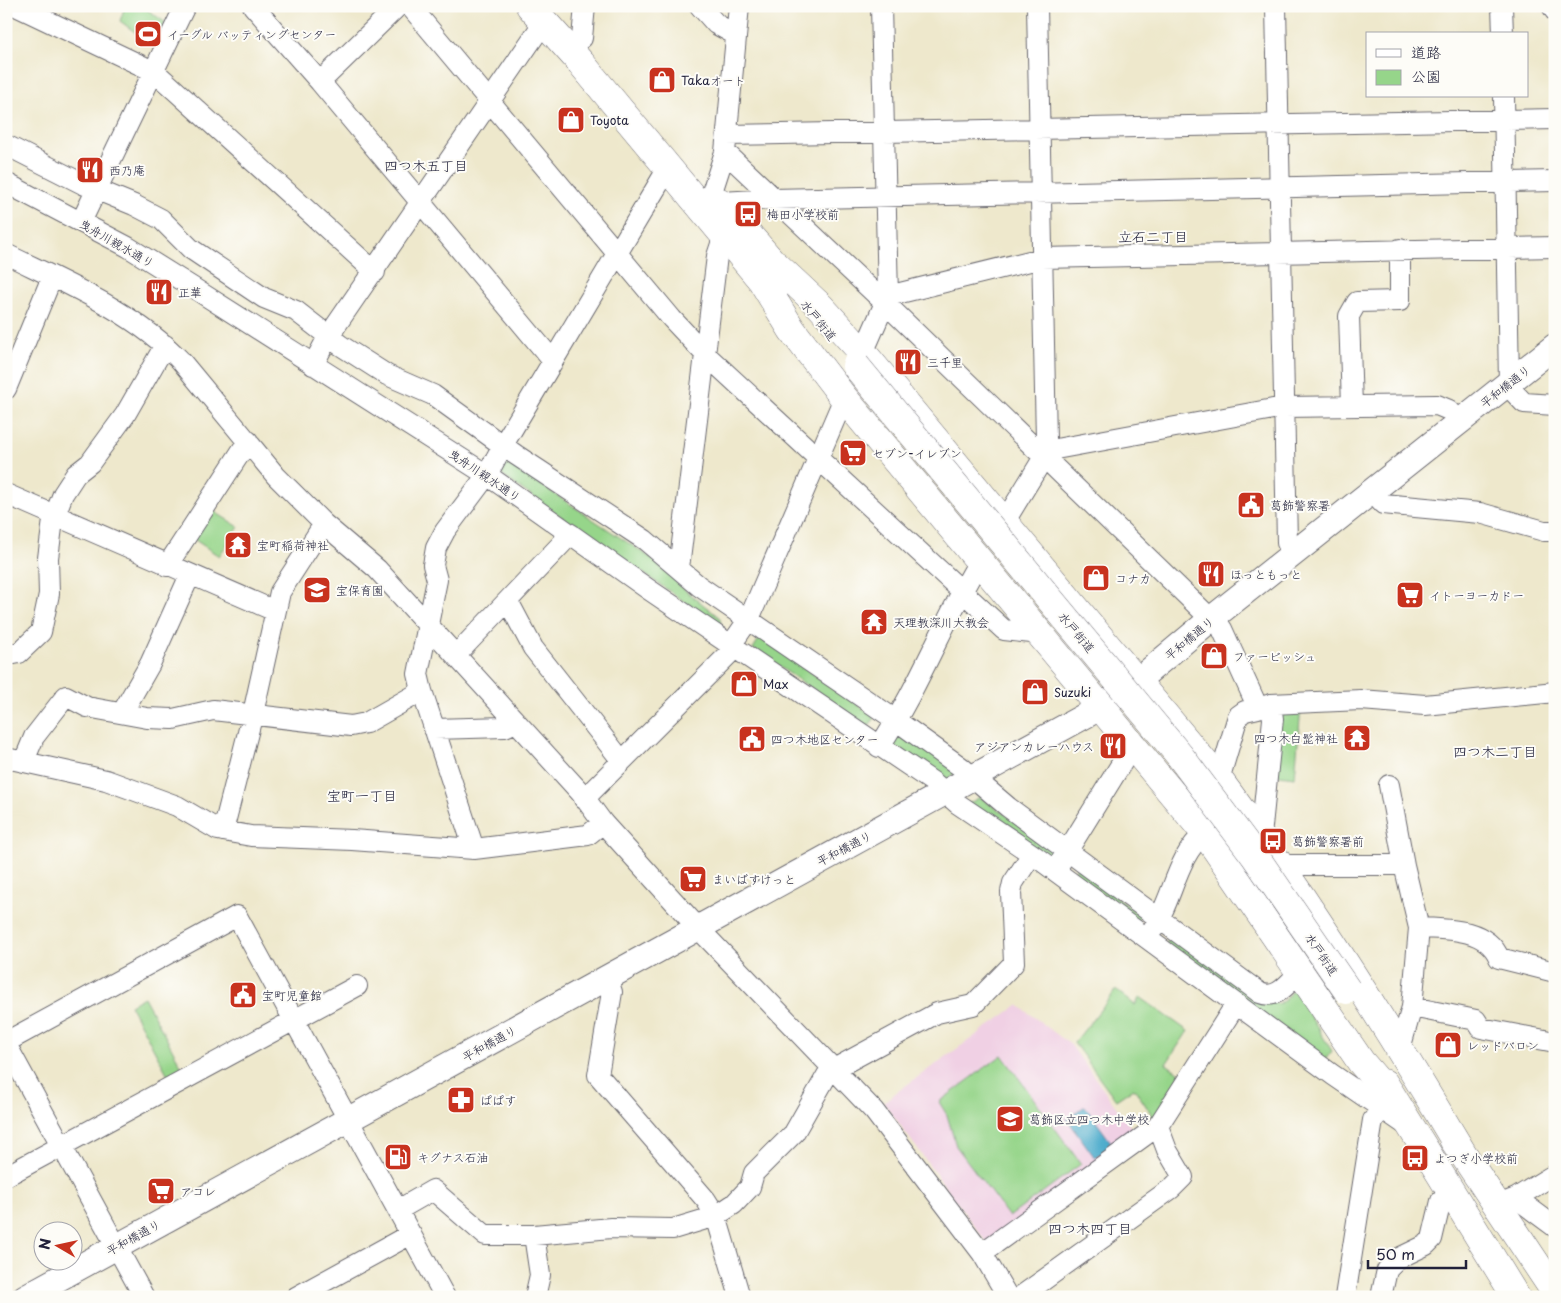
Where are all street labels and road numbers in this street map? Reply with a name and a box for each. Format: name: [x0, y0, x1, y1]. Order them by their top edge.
street label: 曳舟川親水通り: [76, 214, 158, 272]
street label: 水戸街道: [797, 296, 841, 344]
street label: 平和橋通り: [1476, 360, 1534, 412]
street label: 曳舟川親水通り: [445, 444, 525, 506]
street label: 水戸街道: [1055, 608, 1099, 656]
street label: 平和橋通り: [1160, 612, 1218, 664]
street label: 平和橋通り: [813, 826, 875, 870]
street label: 水戸街道: [1301, 929, 1343, 979]
street label: 平和橋通り: [458, 1021, 520, 1065]
street label: 平和橋通り: [102, 1215, 164, 1259]

